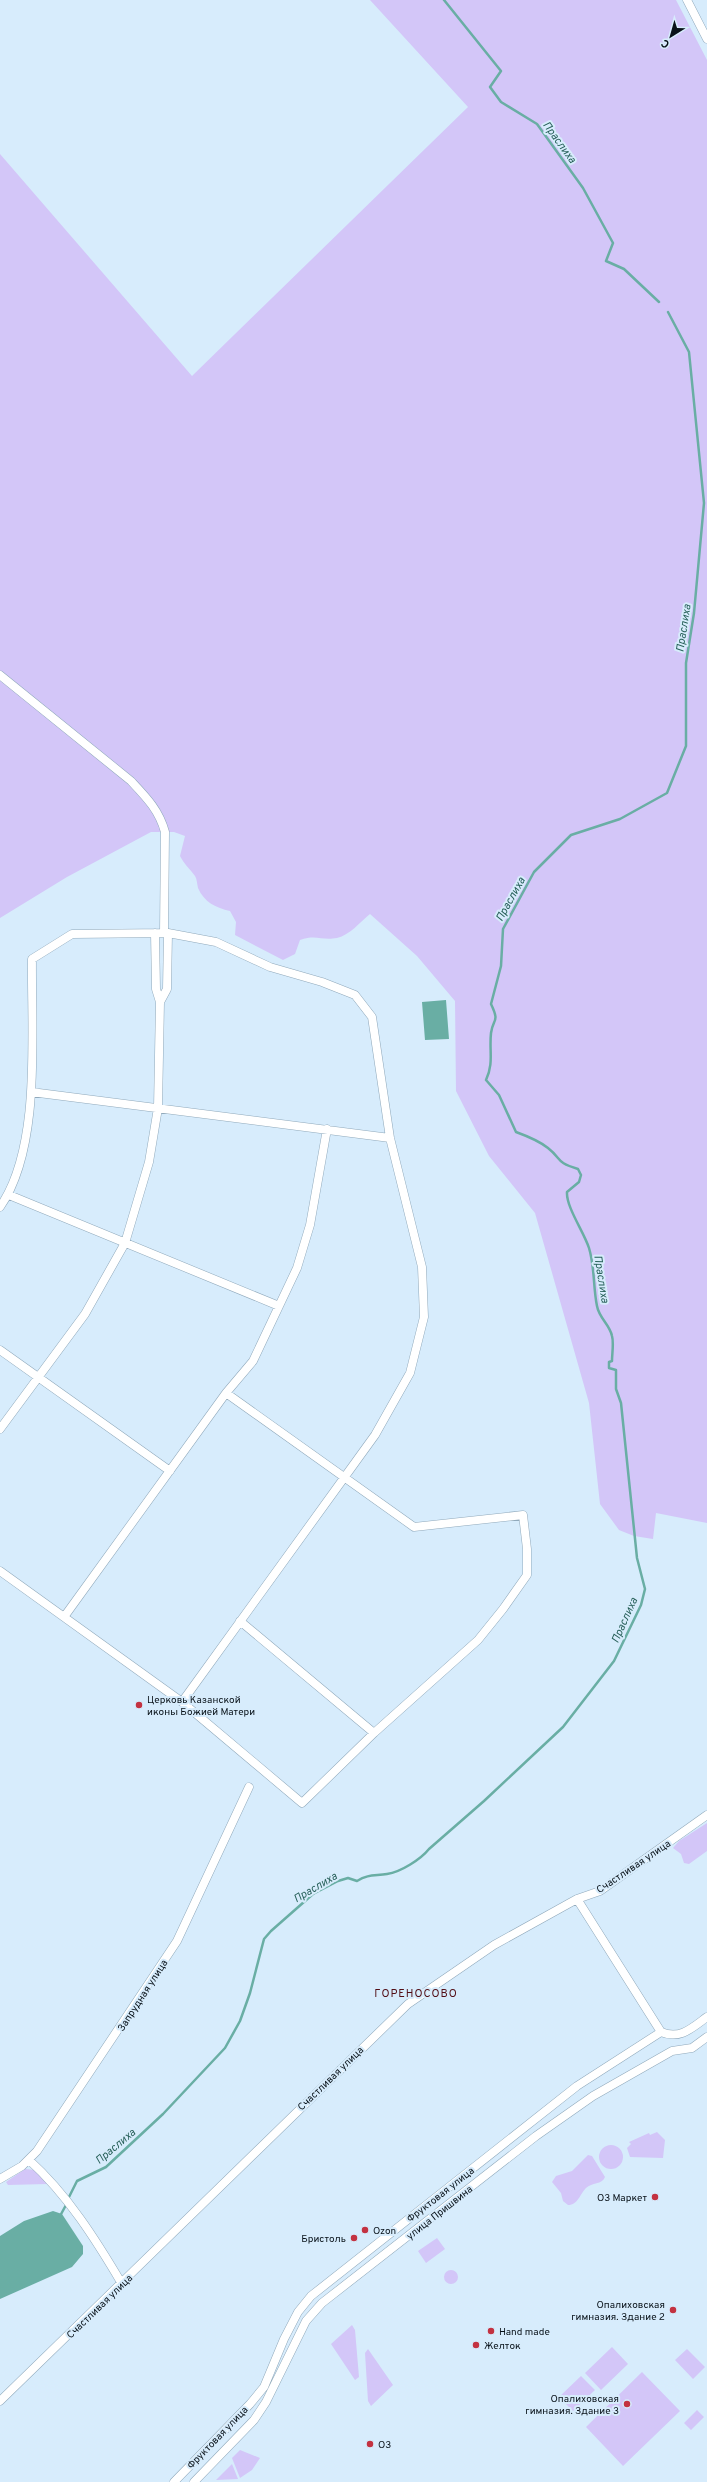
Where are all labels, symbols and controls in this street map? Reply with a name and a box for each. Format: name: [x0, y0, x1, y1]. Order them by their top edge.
north arrow: [651, 16, 691, 56]
text: С: [659, 35, 673, 51]
water label: Праслиха: [539, 119, 579, 167]
water label: Праслиха: [673, 603, 695, 653]
water label: Праслиха: [493, 875, 529, 924]
water label: Праслиха: [590, 1254, 612, 1304]
water label: Праслиха: [609, 1595, 641, 1645]
place label: Церковь Казанской иконы Божией Матери: [147, 1694, 255, 1719]
marker: Церковь Казанской иконы Божией Матери: [134, 1700, 144, 1710]
street label: Счастливая улица: [594, 1838, 674, 1897]
water label: Праслиха: [291, 1869, 340, 1906]
street label: Запрудная улица: [115, 1957, 171, 2034]
district label: ГОРЕНОСОВО: [374, 1987, 458, 2001]
street label: Счастливая улица: [295, 2044, 367, 2114]
water label: Праслиха: [93, 2126, 139, 2168]
street label: Фруктовая улица: [404, 2165, 477, 2226]
street label: улица Пришвина: [404, 2183, 476, 2243]
place label: О3 Маркет: [597, 2192, 647, 2205]
marker: О3 Маркет: [650, 2192, 660, 2202]
marker: Ozon: [360, 2225, 370, 2235]
place label: Ozon: [373, 2225, 396, 2238]
place label: Бристоль: [301, 2233, 346, 2246]
marker: Бристоль: [349, 2233, 359, 2243]
street label: Счастливая улица: [64, 2272, 136, 2342]
place label: Опалиховская гимназия. Здание 2: [571, 2299, 665, 2324]
marker: Опалиховская гимназия. Здание 2: [668, 2305, 678, 2315]
marker: Hand made: [486, 2326, 496, 2336]
place label: Hand made: [499, 2326, 550, 2339]
marker: Желток: [471, 2340, 481, 2350]
place label: Желток: [484, 2340, 521, 2353]
place label: Опалиховская гимназия. Здание 3: [525, 2393, 619, 2418]
marker: Опалиховская гимназия. Здание 3: [622, 2399, 632, 2409]
street label: Фруктовая улица: [185, 2404, 251, 2472]
marker: О3: [365, 2439, 375, 2449]
place label: О3: [378, 2439, 391, 2452]

